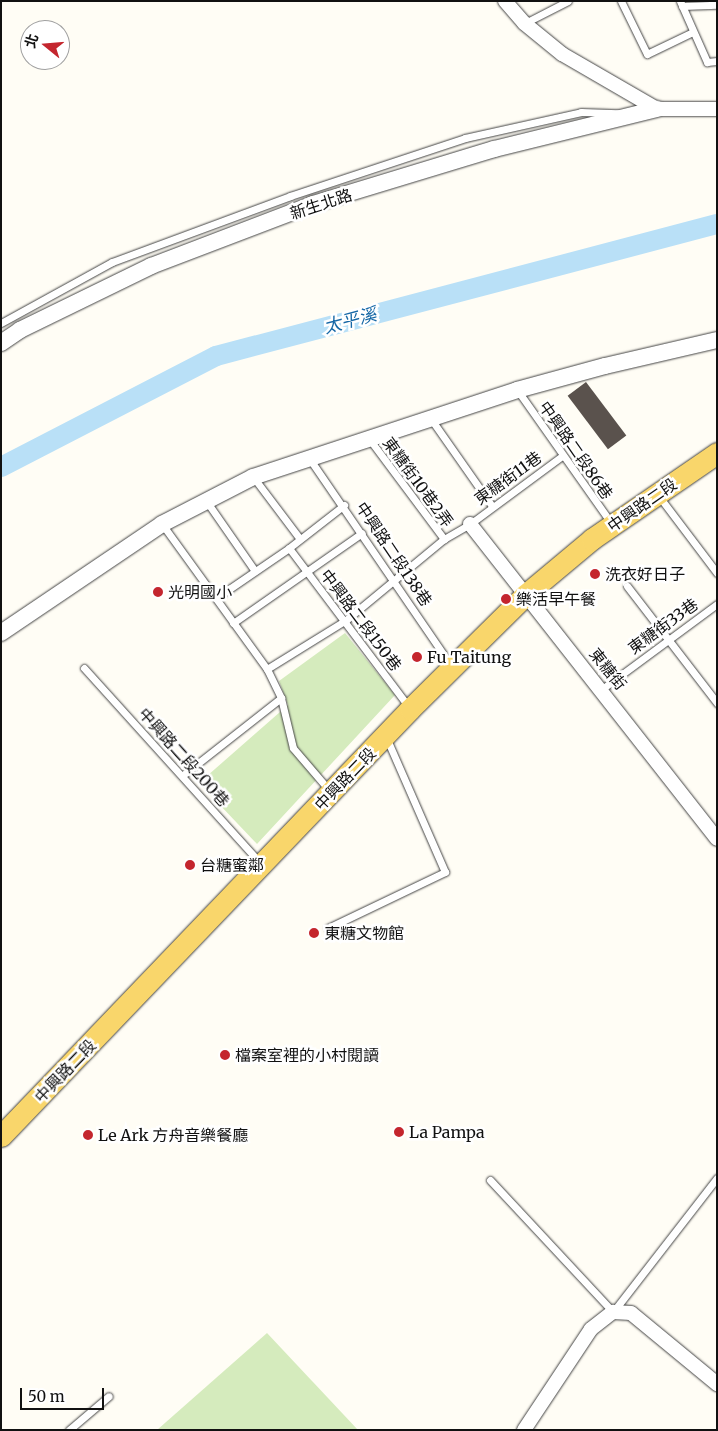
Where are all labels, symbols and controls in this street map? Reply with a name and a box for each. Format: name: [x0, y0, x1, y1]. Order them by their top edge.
north arrow: [20, 20, 70, 70]
text: 北: [21, 32, 42, 50]
street label: 新生北路: [288, 185, 354, 223]
water label: 太平溪: [321, 304, 379, 338]
street label: 中興路二段86巷: [535, 397, 617, 503]
street label: 東糖街10巷2弄: [379, 433, 457, 531]
street label: 東糖街11巷: [471, 447, 545, 509]
street label: 中興路二段: [604, 474, 680, 536]
street label: 中興路二段138巷: [352, 498, 436, 610]
place label: 洗衣好日子: [605, 564, 685, 584]
street label: 中興路二段150巷: [317, 565, 405, 675]
marker: 洗衣好日子: [589, 568, 601, 580]
place label: 光明國小: [168, 582, 232, 602]
marker: 光明國小: [152, 586, 164, 598]
place label: 樂活早午餐: [516, 589, 596, 609]
marker: 樂活早午餐: [500, 593, 512, 605]
street label: 東糖街33巷: [624, 594, 702, 658]
street label: 東糖街: [585, 644, 631, 694]
place label: Fu Taitung: [427, 647, 511, 667]
marker: Fu Taitung: [411, 651, 423, 663]
street label: 中興路二段200巷: [135, 704, 233, 810]
street label: 中興路二段: [310, 744, 380, 814]
place label: 台糖蜜鄰: [200, 855, 264, 875]
marker: 台糖蜜鄰: [184, 859, 196, 871]
place label: 東糖文物館: [324, 923, 404, 943]
marker: 東糖文物館: [308, 927, 320, 939]
street label: 中興路二段: [30, 1036, 100, 1106]
place label: 檔案室裡的小村閱讀: [235, 1045, 379, 1065]
marker: 檔案室裡的小村閱讀: [219, 1049, 231, 1061]
place label: La Pampa: [409, 1122, 485, 1142]
place label: Le Ark 方舟音樂餐廳: [98, 1125, 248, 1145]
marker: La Pampa: [393, 1126, 405, 1138]
marker: Le Ark 方舟音樂餐廳: [82, 1129, 94, 1141]
scale bar: [22, 1378, 106, 1410]
text: 50 m: [28, 1387, 65, 1406]

